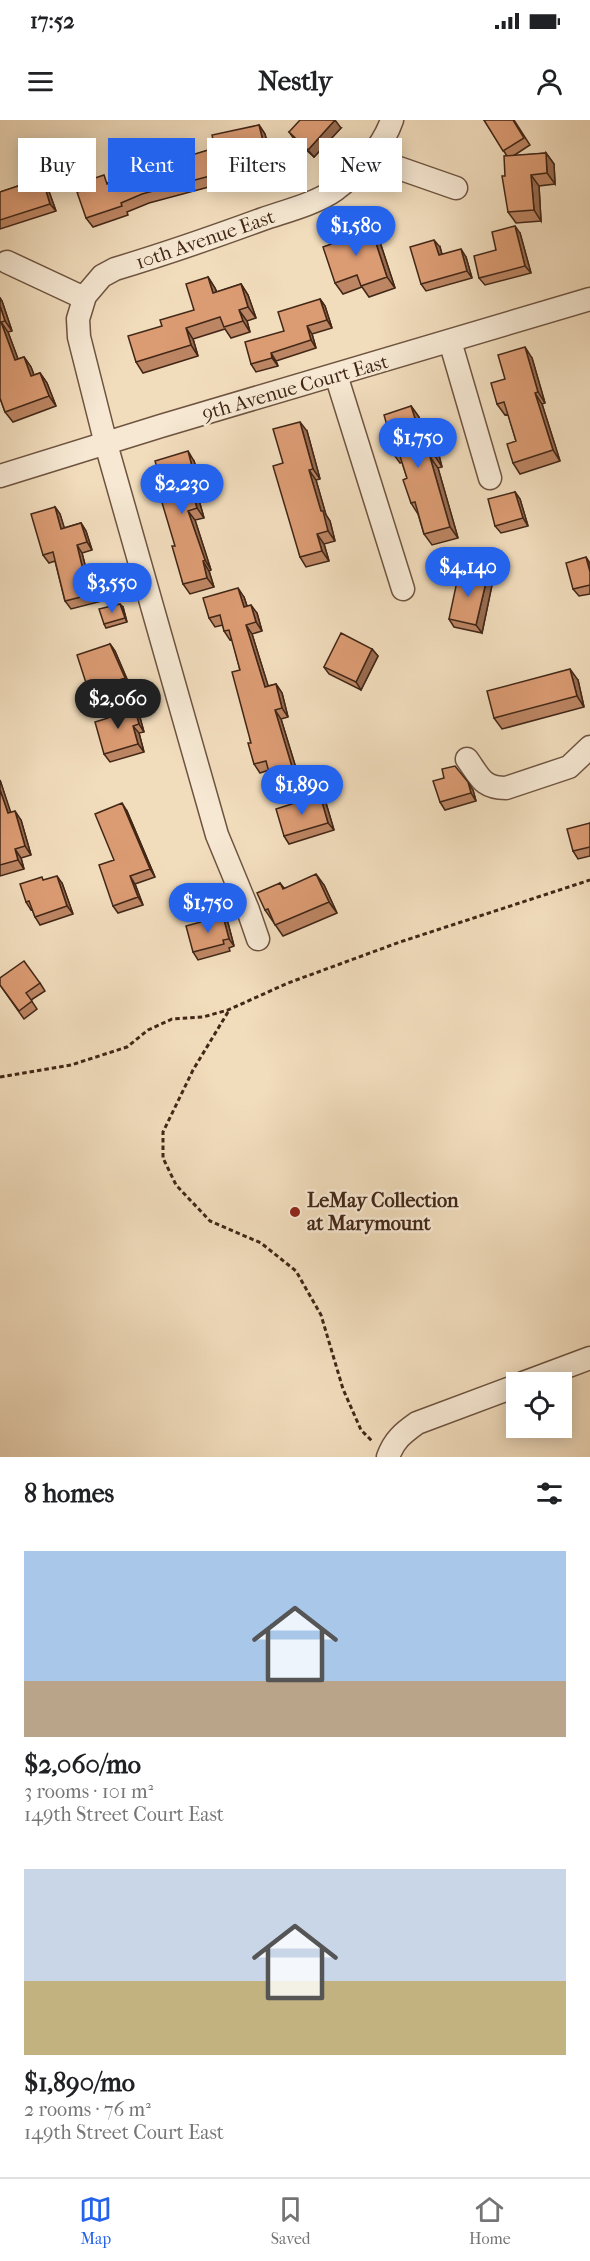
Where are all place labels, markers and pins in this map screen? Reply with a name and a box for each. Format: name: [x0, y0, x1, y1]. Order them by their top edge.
pin: $1,580: [307, 206, 405, 257]
pin: $1,750: [369, 418, 467, 469]
pin: $2,230: [133, 464, 231, 515]
pin: $4,140: [419, 547, 517, 598]
pin: $3,550: [63, 563, 161, 614]
pin: $2,060: [69, 679, 167, 730]
pin: $1,890: [253, 765, 351, 816]
pin: $1,750: [159, 883, 257, 934]
place label: LeMay Collection at Marymount: [307, 1189, 459, 1235]
marker: LeMay Collection at Marymount: [288, 1205, 302, 1219]

